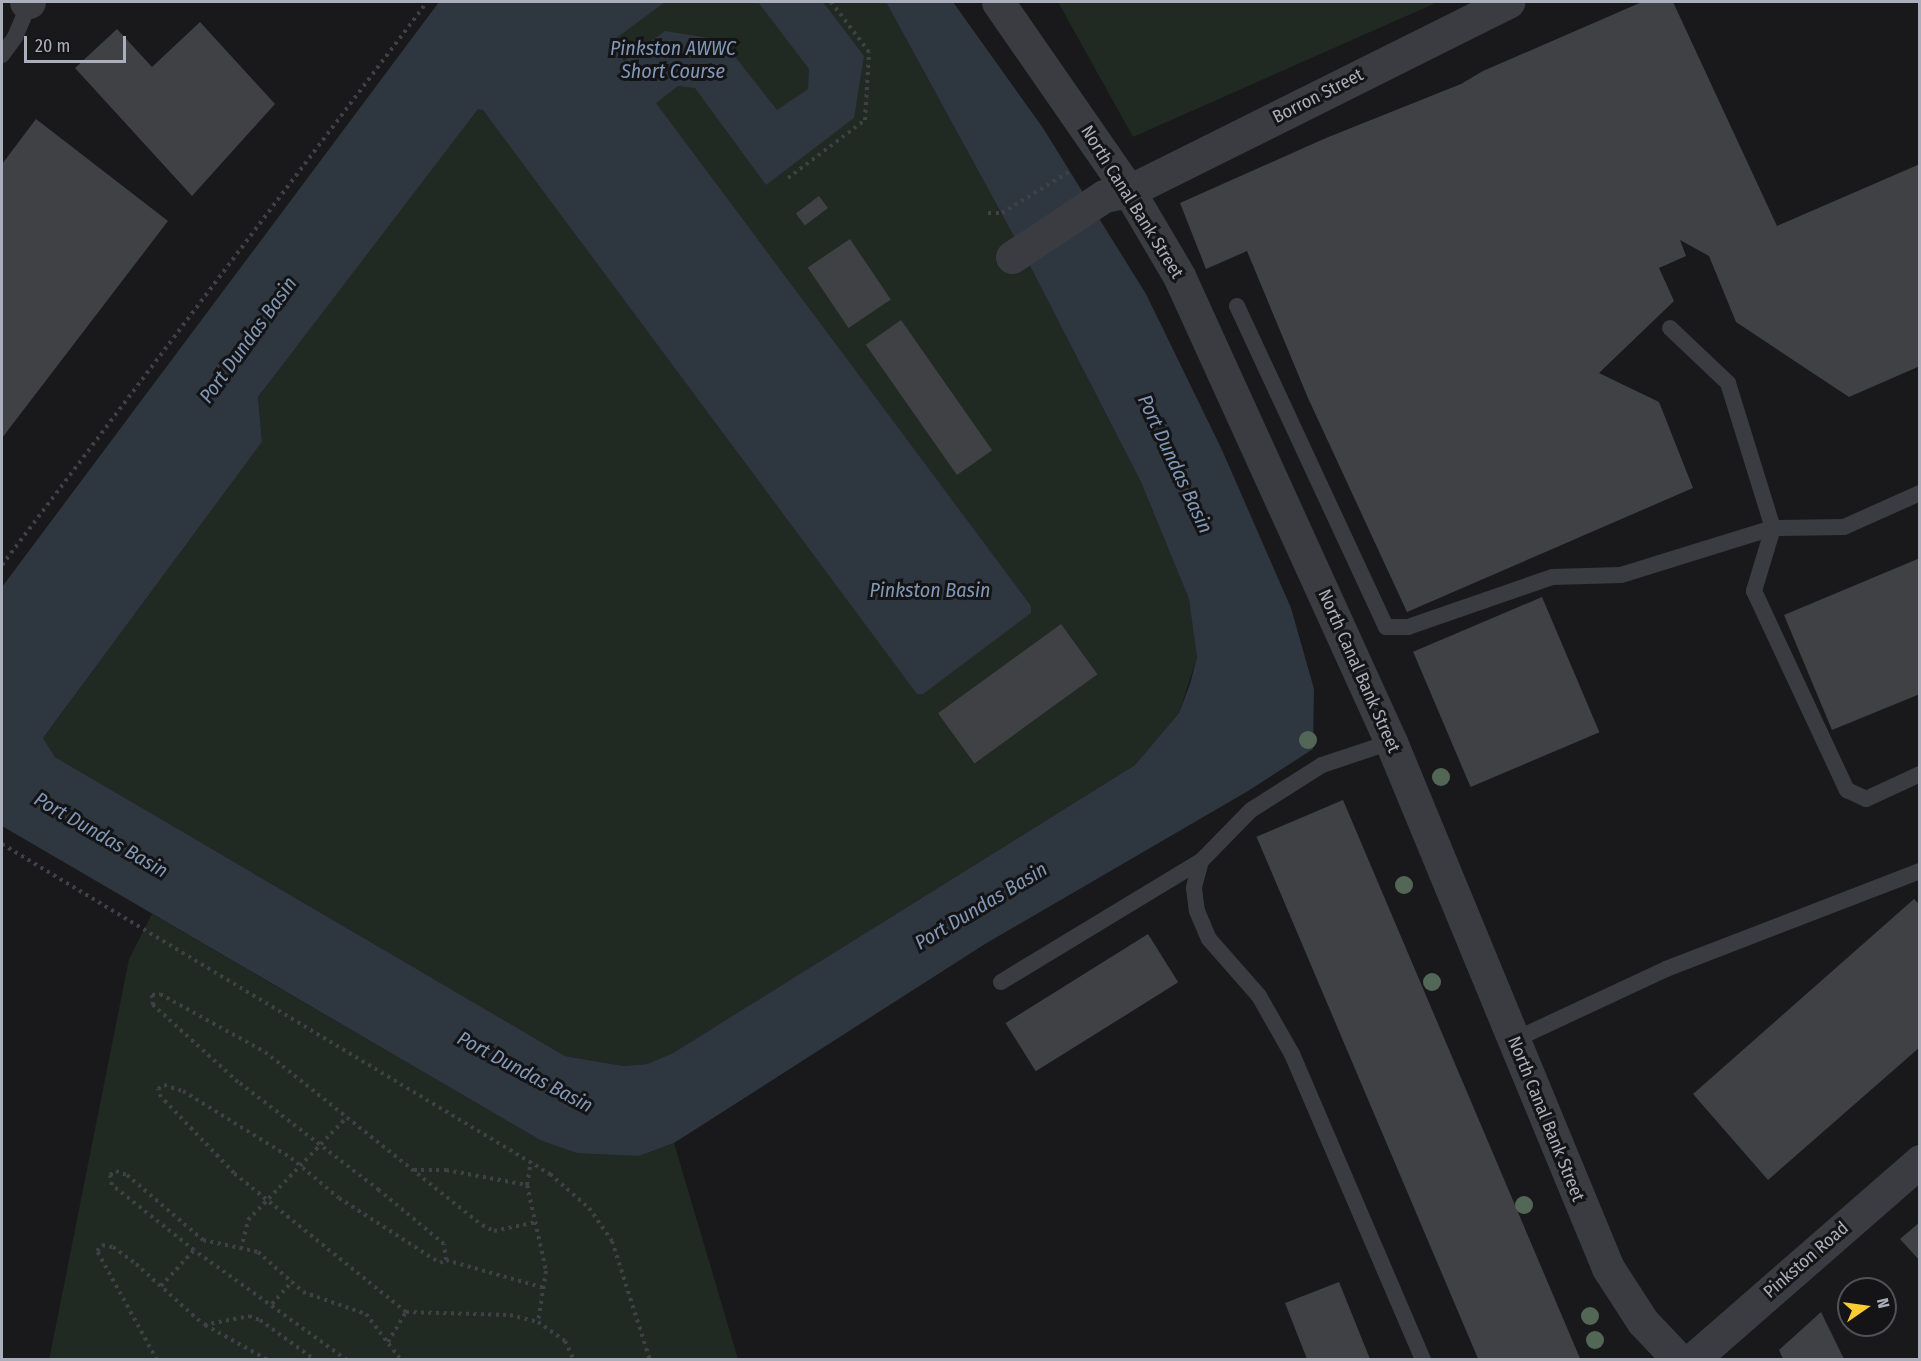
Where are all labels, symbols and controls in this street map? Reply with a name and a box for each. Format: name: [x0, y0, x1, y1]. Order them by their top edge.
scale bar: [27, 24, 129, 62]
text: 20 m: [35, 35, 70, 57]
water label: Pinkston AWWC Short Course: [610, 36, 736, 83]
street label: Borron Street: [1269, 64, 1367, 128]
street label: North Canal Bank Street: [1076, 122, 1188, 282]
water label: Port Dundas Basin: [194, 272, 302, 408]
water label: Port Dundas Basin: [1132, 391, 1218, 537]
water label: Pinkston Basin: [869, 578, 991, 602]
street label: North Canal Bank Street: [1313, 586, 1405, 756]
water label: Port Dundas Basin: [30, 787, 172, 883]
water label: Port Dundas Basin: [910, 857, 1052, 955]
water label: Port Dundas Basin: [453, 1026, 597, 1118]
street label: North Canal Bank Street: [1503, 1033, 1589, 1205]
street label: Pinkston Road: [1759, 1217, 1853, 1303]
north arrow: [1837, 1277, 1897, 1337]
text: N: [1873, 1296, 1893, 1310]

